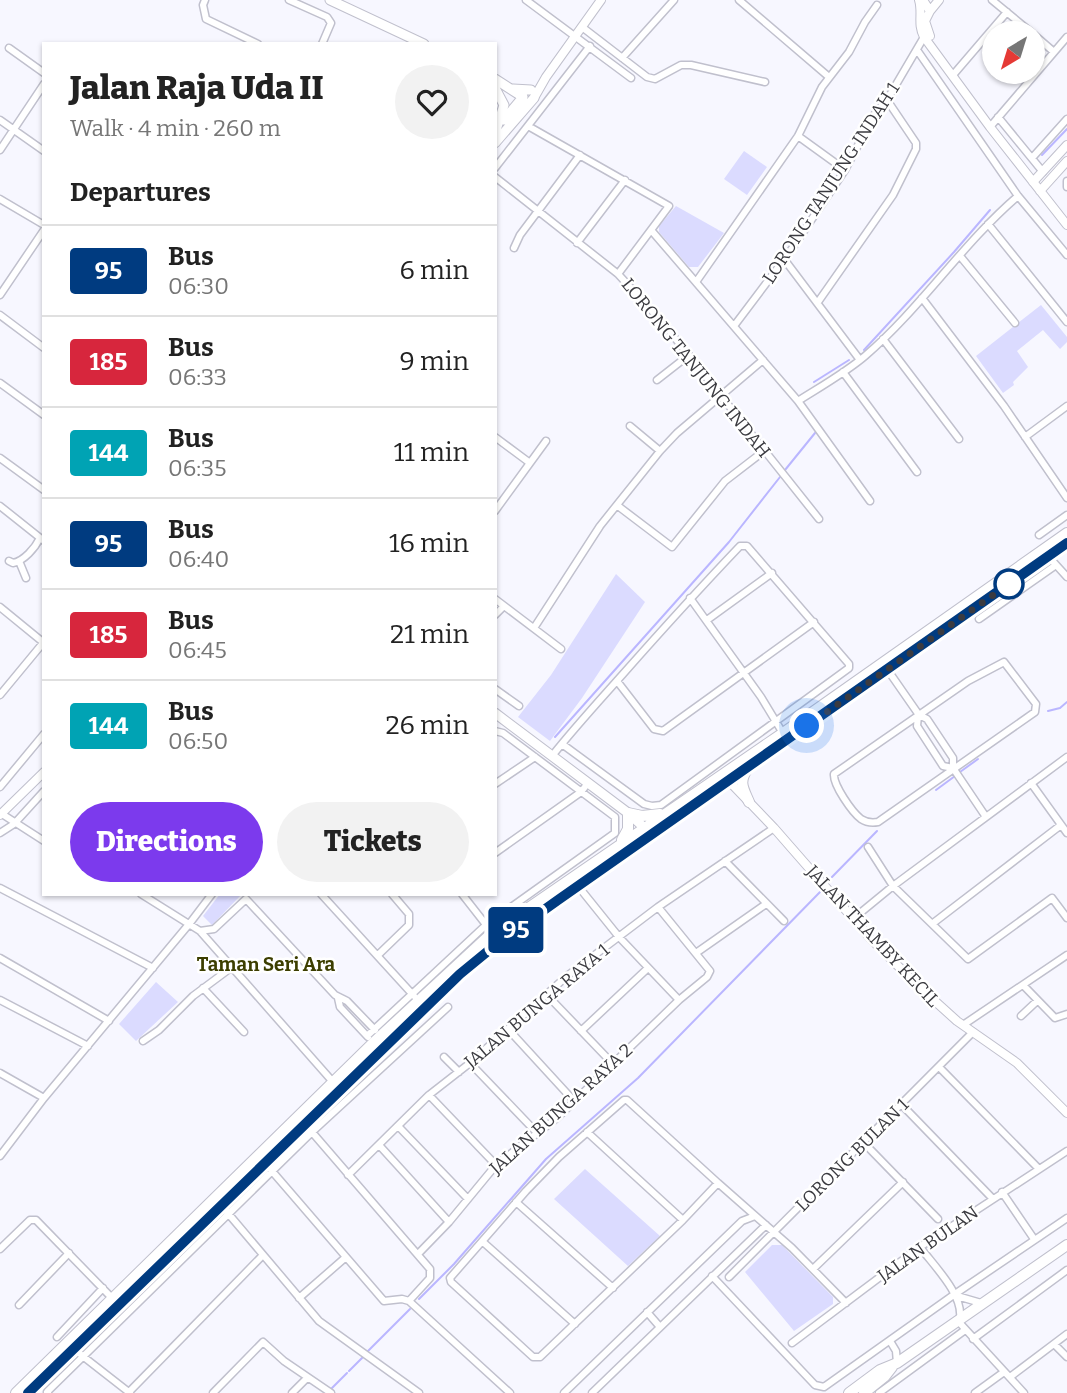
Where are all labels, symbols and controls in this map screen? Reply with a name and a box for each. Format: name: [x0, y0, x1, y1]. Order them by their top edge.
north arrow: [982, 21, 1045, 84]
map controls: [982, 21, 1045, 84]
button: heart: [395, 65, 469, 139]
text: Jalan Raja Uda II: [70, 68, 324, 108]
street label: LORONG TANJUNG INDAH 1: [758, 78, 905, 288]
text: Walk · 4 min · 260 m: [70, 114, 281, 142]
text: Departures: [70, 177, 211, 208]
text: Bus: [168, 241, 214, 272]
text: 6 min: [400, 255, 469, 286]
text: 95: [95, 257, 122, 285]
text: 06:30: [168, 272, 229, 300]
street label: LORONG TANJUNG INDAH: [617, 274, 775, 462]
text: Bus: [168, 332, 214, 363]
text: 9 min: [400, 346, 469, 377]
text: 185: [90, 348, 127, 376]
text: 06:33: [168, 363, 227, 391]
text: Bus: [168, 423, 214, 454]
text: 11 min: [394, 437, 469, 468]
text: 144: [89, 439, 128, 467]
text: 06:35: [168, 454, 227, 482]
text: Bus: [168, 514, 214, 545]
text: 16 min: [389, 528, 469, 559]
text: 95: [95, 530, 122, 558]
text: 06:40: [168, 545, 229, 573]
unlabelled marker: [994, 569, 1024, 599]
text: Bus: [168, 605, 214, 636]
text: 21 min: [390, 619, 469, 650]
text: 185: [90, 621, 127, 649]
text: 06:45: [168, 636, 227, 664]
text: Bus: [168, 696, 214, 727]
your location: [789, 708, 824, 743]
text: 26 min: [385, 710, 469, 741]
text: 144: [89, 712, 128, 740]
text: 06:50: [168, 727, 228, 755]
button: Directions: [70, 802, 263, 882]
button: Tickets: [277, 802, 469, 882]
street label: JALAN THAMBY KECIL: [801, 860, 944, 1011]
line badge: 95: [484, 907, 548, 953]
text: 95: [502, 916, 530, 944]
street label: JALAN BUNGA RAYA 1: [459, 939, 614, 1074]
district label: Taman Seri Ara: [197, 953, 336, 976]
street label: JALAN BUNGA RAYA 2: [484, 1039, 637, 1180]
street label: LORONG BULAN 1: [791, 1093, 914, 1216]
street label: JALAN BULAN: [873, 1201, 983, 1287]

